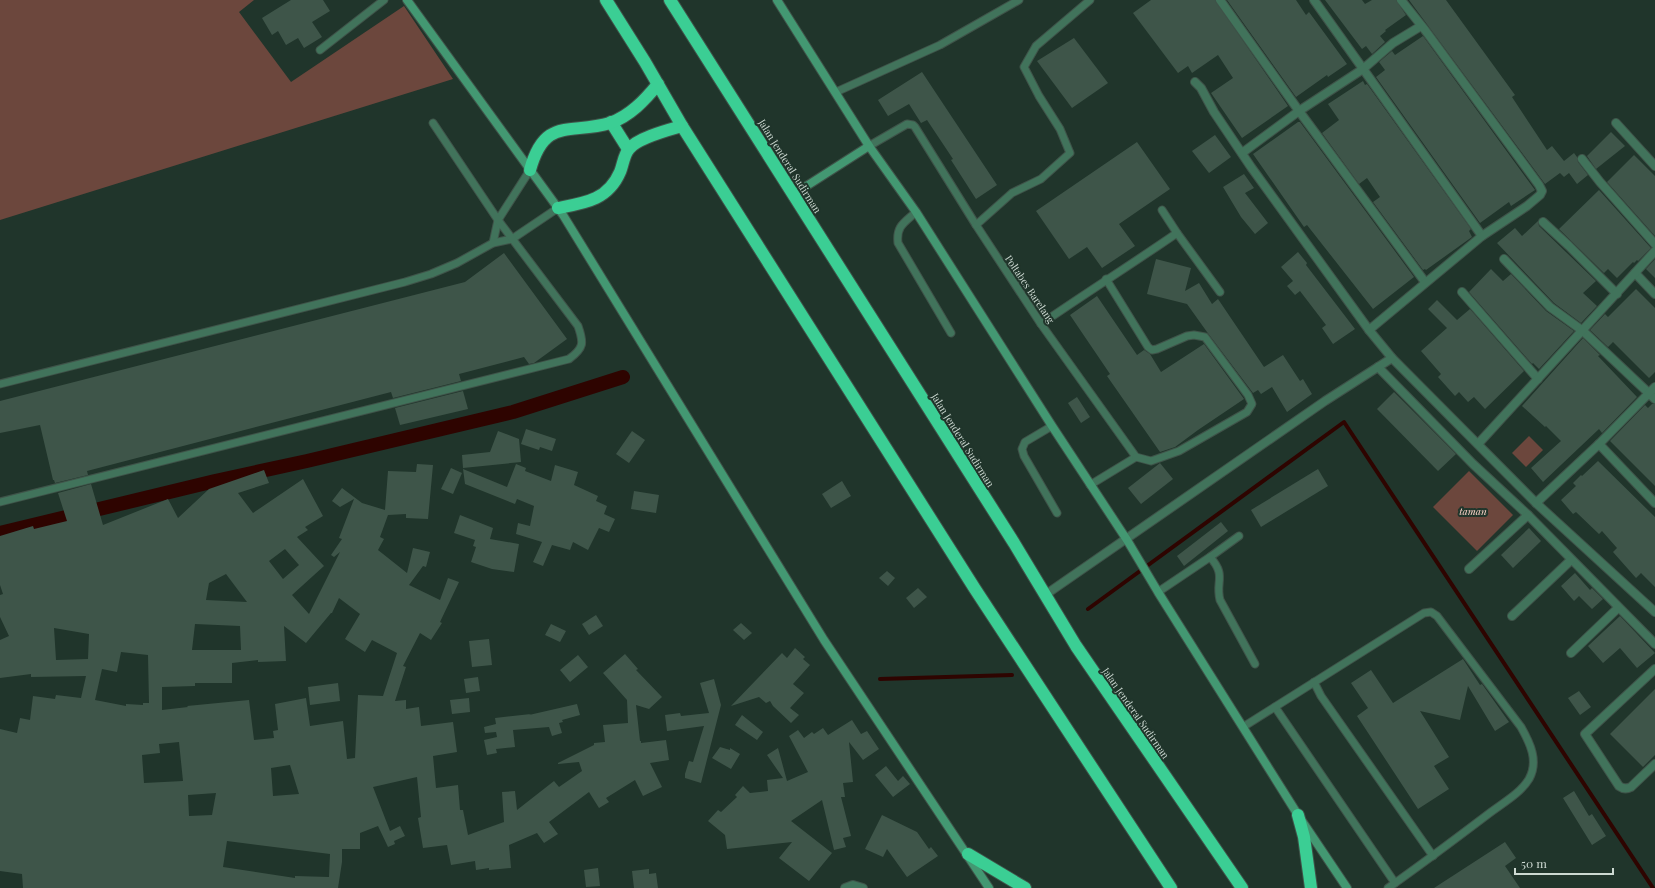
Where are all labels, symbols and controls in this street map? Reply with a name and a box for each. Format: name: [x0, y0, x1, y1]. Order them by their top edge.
street label: Jalan Jenderal Sudirman: [755, 116, 825, 216]
street label: Poltabes Barelang: [1002, 252, 1058, 327]
street label: Jalan Jenderal Sudirman: [928, 390, 998, 490]
park label: taman: [1459, 504, 1487, 518]
street label: Jalan Jenderal Sudirman: [1099, 664, 1173, 761]
scale bar: [1515, 850, 1613, 876]
text: 50 m: [1521, 855, 1547, 871]

